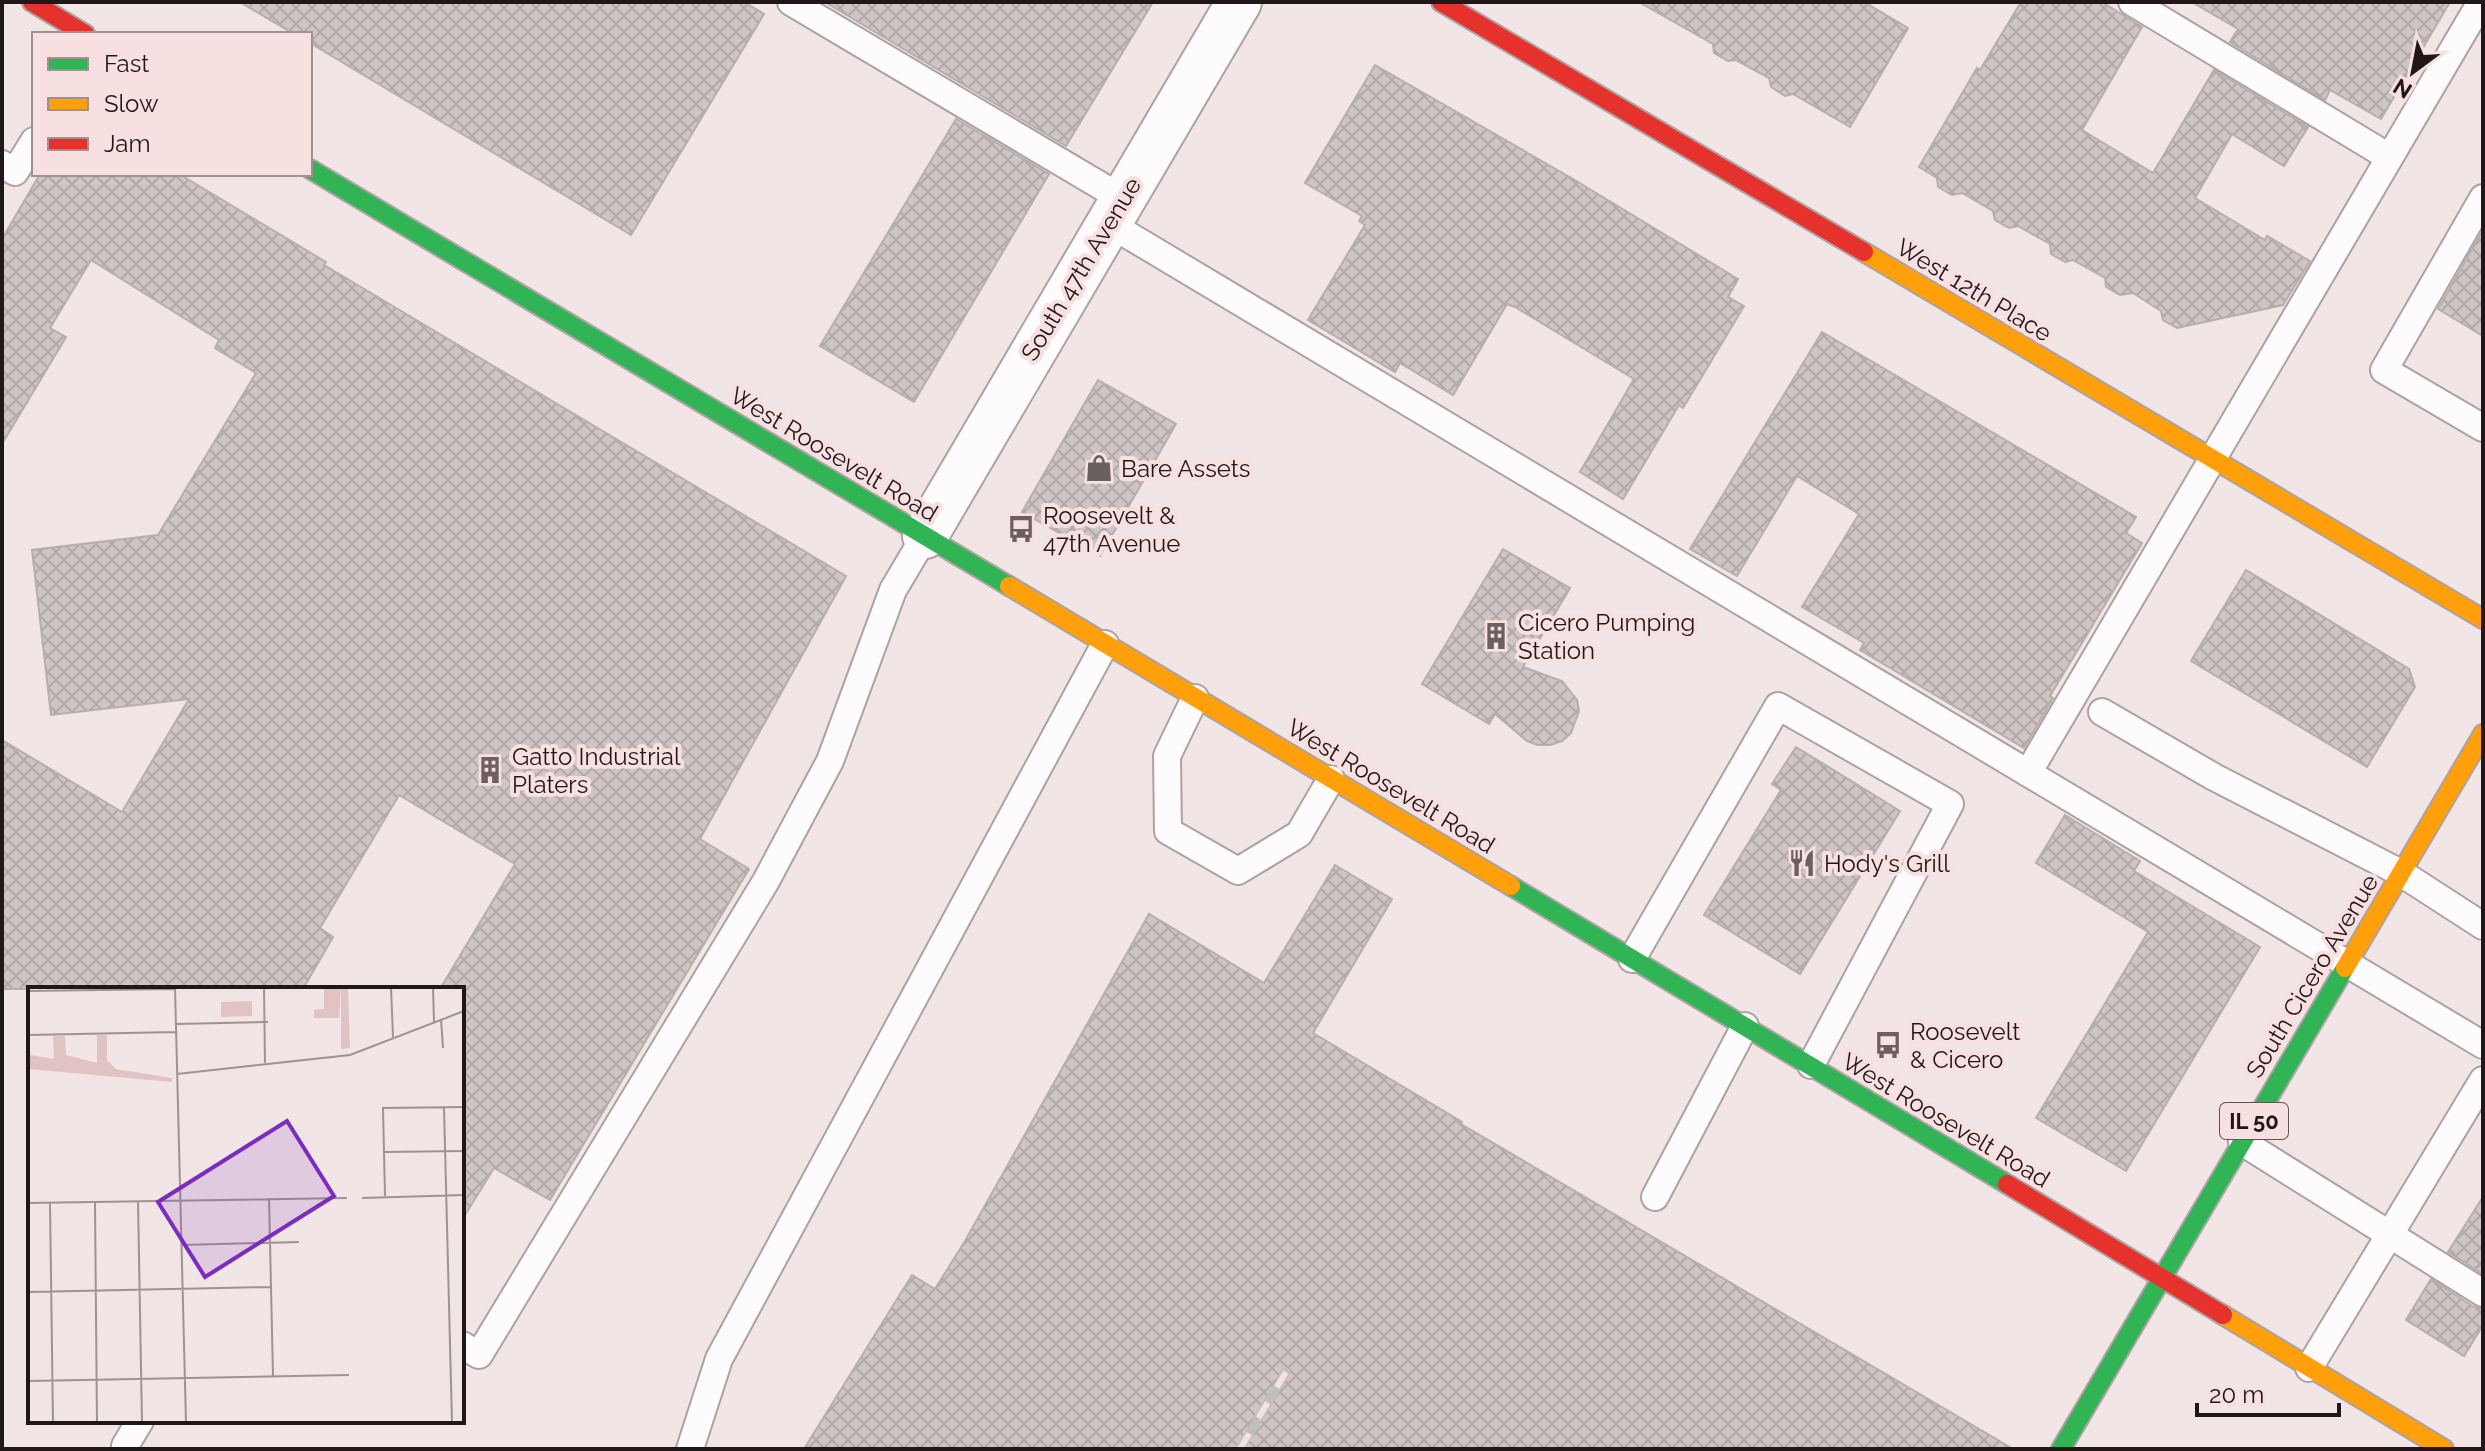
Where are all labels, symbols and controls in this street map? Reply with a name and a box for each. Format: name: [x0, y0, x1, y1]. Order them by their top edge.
legend: [32, 32, 312, 176]
north arrow: [2373, 32, 2453, 112]
text: Fast: [104, 49, 149, 78]
text: N: [2388, 73, 2416, 104]
text: Slow: [104, 89, 159, 118]
text: Jam: [104, 129, 150, 158]
street label: South 47th Avenue: [1015, 172, 1147, 366]
street label: West 12th Place: [1891, 232, 2057, 348]
street label: West Roosevelt Road: [725, 380, 943, 528]
shop icon: Bare Assets: [1084, 453, 1114, 483]
place label: Bare Assets: [1121, 454, 1250, 483]
place label: Roosevelt & 47th Avenue: [1043, 501, 1180, 558]
bus stop icon: Roosevelt & 47th Avenue: [1006, 514, 1036, 544]
place label: Cicero Pumping Station: [1518, 608, 1695, 665]
building icon: Cicero Pumping Station: [1481, 621, 1511, 651]
street label: West Roosevelt Road: [1282, 712, 1500, 860]
place label: Gatto Industrial Platers: [512, 742, 681, 799]
building icon: Gatto Industrial Platers: [475, 755, 505, 785]
restaurant icon: Hody's Grill: [1787, 848, 1817, 878]
place label: Hody's Grill: [1824, 849, 1950, 878]
street label: South Cicero Avenue: [2240, 869, 2384, 1083]
inset map: [28, 987, 464, 1423]
place label: Roosevelt & Cicero: [1910, 1017, 2020, 1074]
bus stop icon: Roosevelt & Cicero: [1873, 1030, 1903, 1060]
street label: West Roosevelt Road: [1837, 1046, 2055, 1194]
road number: IL 50: [2220, 1103, 2288, 1139]
scale bar: [2197, 1367, 2339, 1417]
text: 20 m: [2209, 1380, 2264, 1409]

